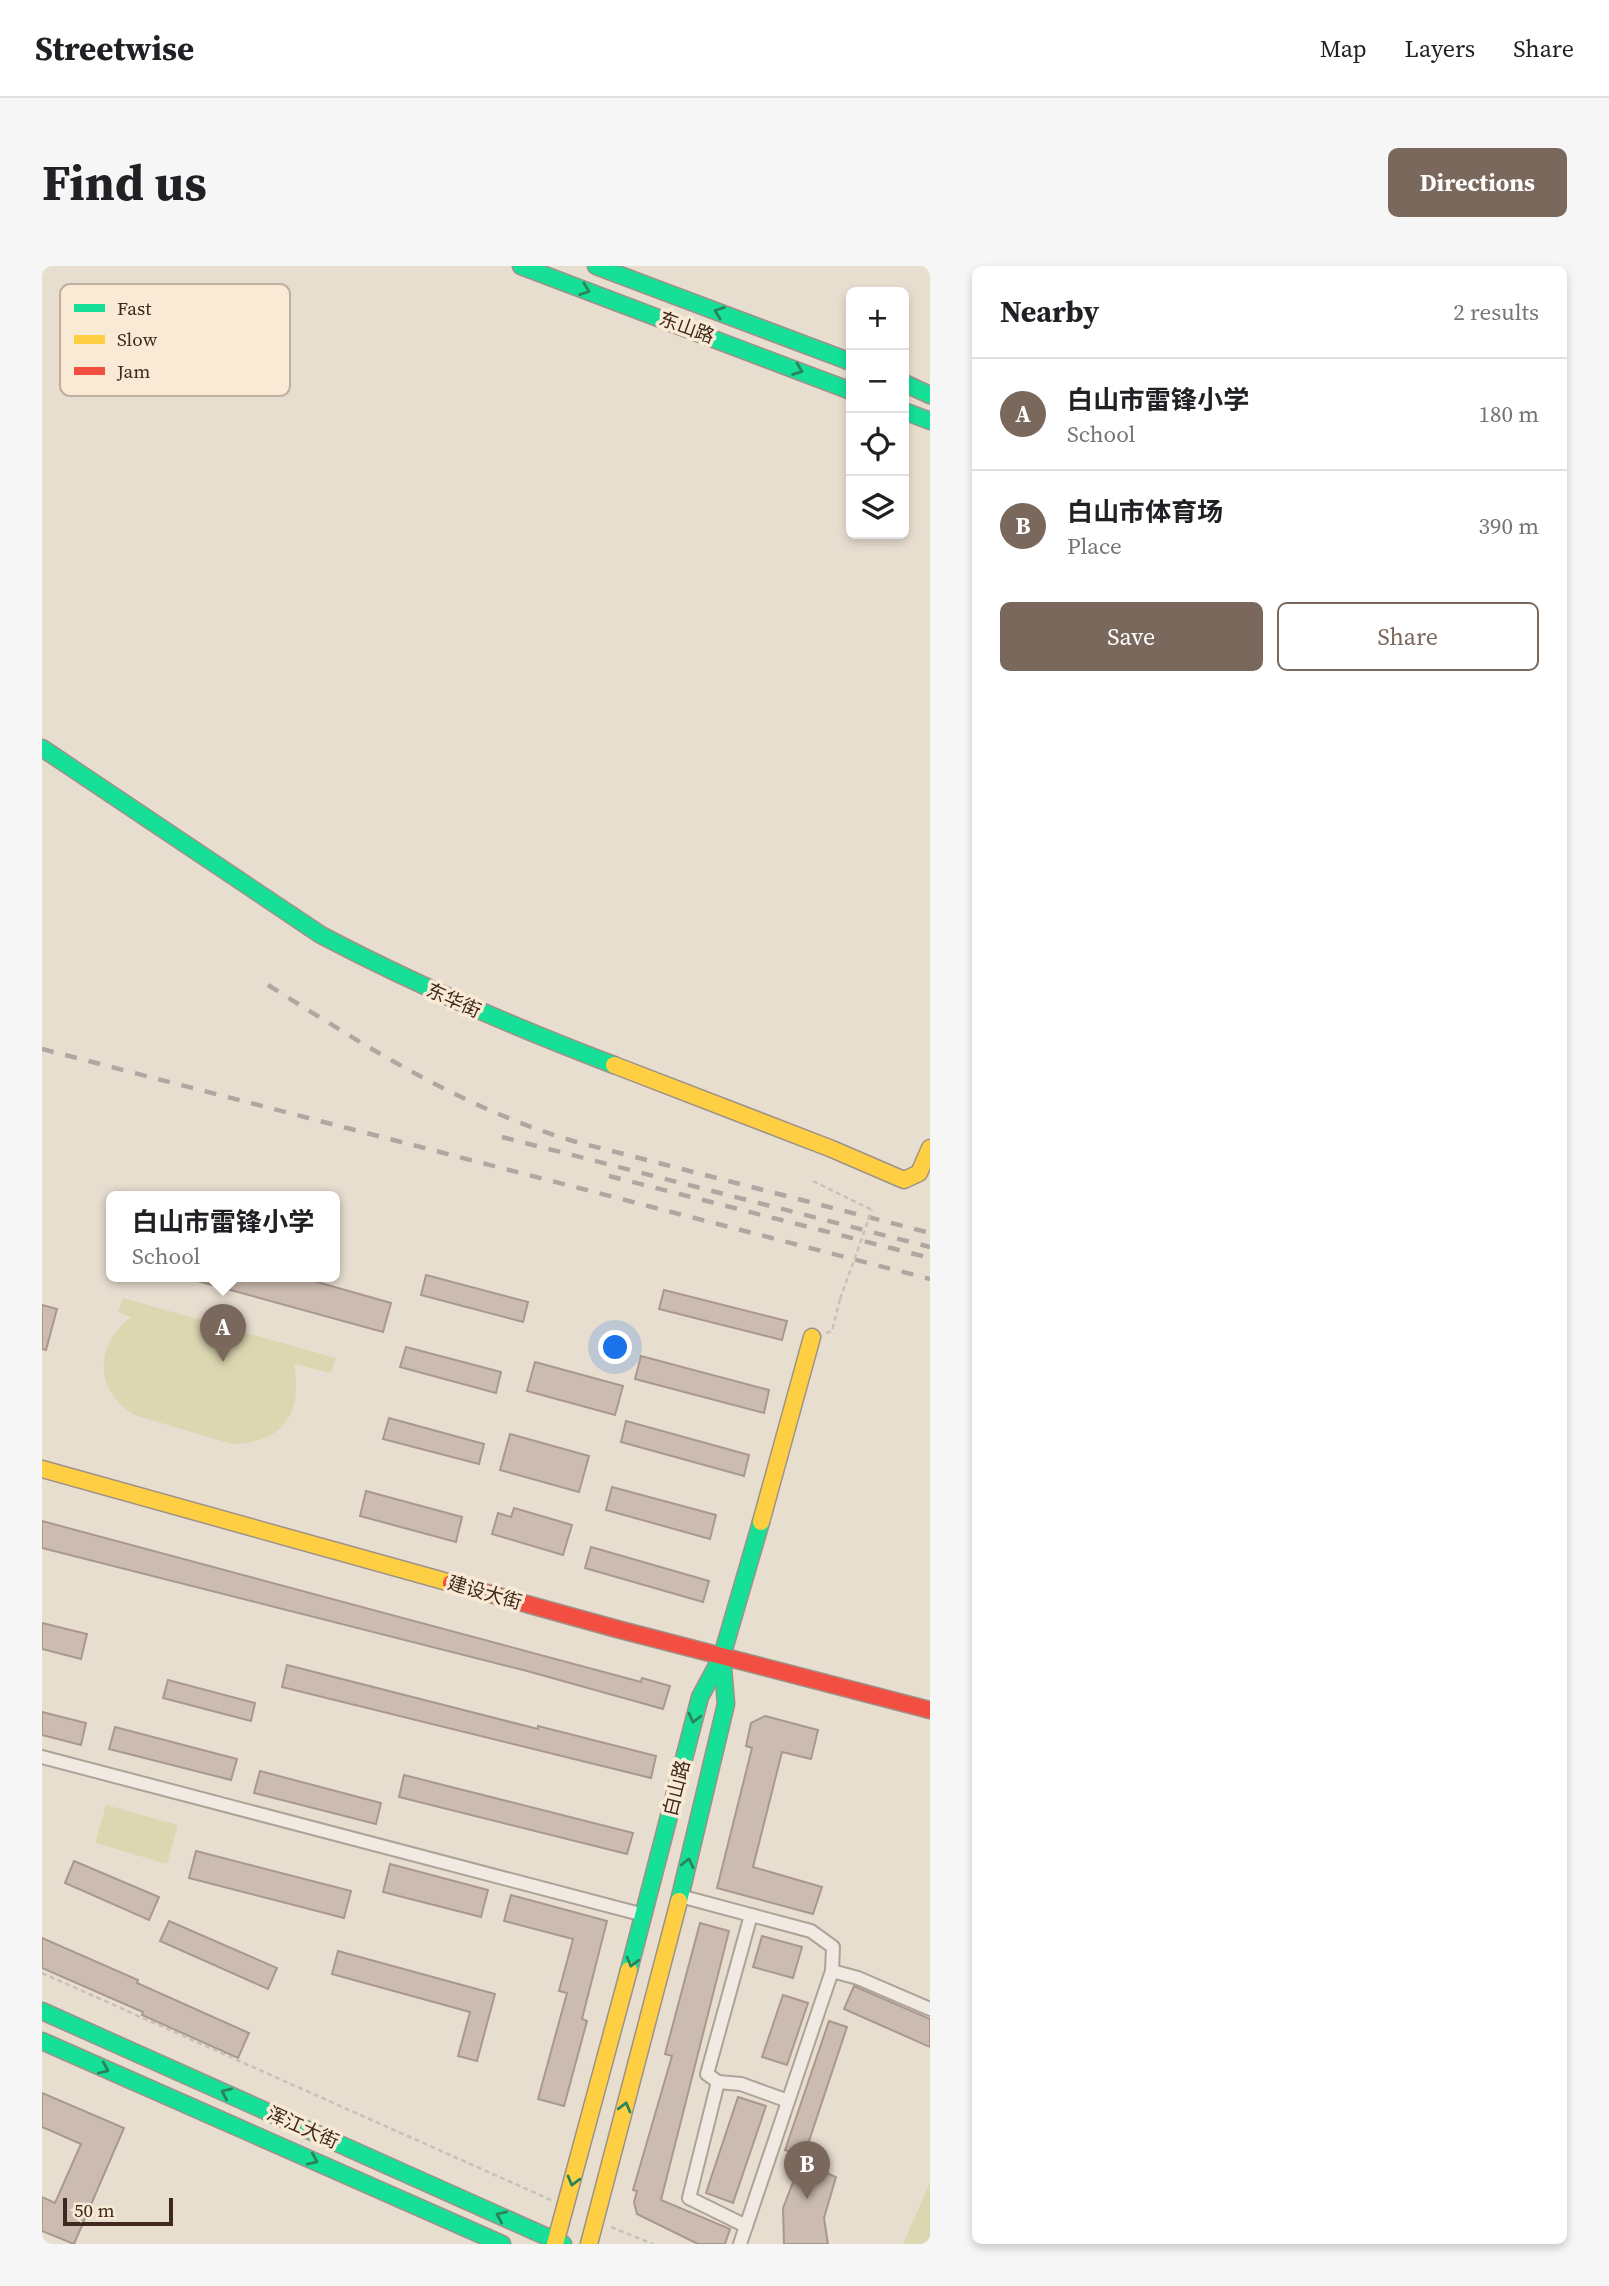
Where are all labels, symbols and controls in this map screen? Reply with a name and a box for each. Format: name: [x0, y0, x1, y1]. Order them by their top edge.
text: Streetwise: [35, 26, 194, 71]
text: Map: [1320, 32, 1367, 65]
text: Layers: [1405, 32, 1475, 65]
text: Share: [1513, 32, 1574, 65]
button: Directions: [1388, 148, 1567, 217]
text: Find us: [42, 149, 207, 216]
one-way arrow: [579, 282, 591, 296]
legend: [60, 284, 290, 396]
map controls: [846, 287, 909, 539]
button: +: [846, 287, 909, 350]
text: Nearby: [1000, 291, 1099, 332]
text: Fast: [117, 295, 152, 321]
text: 2 results: [1453, 296, 1539, 328]
street label: 东山路: [656, 305, 718, 349]
one-way arrow: [713, 306, 725, 320]
text: Slow: [117, 326, 158, 352]
button: −: [846, 350, 909, 413]
text: Jam: [116, 358, 150, 384]
one-way arrow: [791, 362, 803, 376]
text: 白山市雷锋小学: [1067, 382, 1249, 418]
text: A: [1015, 398, 1031, 430]
text: 180 m: [1478, 398, 1539, 430]
button: locate: [846, 413, 909, 476]
text: School: [1067, 418, 1135, 450]
button: layers: [846, 476, 909, 539]
text: 白山市体育场: [1067, 494, 1223, 530]
text: B: [1016, 510, 1030, 542]
text: 390 m: [1478, 510, 1539, 542]
text: Place: [1067, 530, 1122, 562]
button: Save: [1000, 602, 1263, 671]
button: Share: [1277, 602, 1539, 671]
street label: 东华街: [423, 977, 485, 1023]
popup: [106, 1191, 340, 1282]
text: 白山市雷锋小学: [132, 1204, 314, 1240]
text: School: [132, 1240, 200, 1272]
pin: A: [200, 1304, 246, 1362]
your location: [598, 1330, 632, 1364]
street label: 建设大街: [445, 1569, 525, 1615]
one-way arrow: [688, 1712, 702, 1724]
street label: 白山路: [656, 1757, 696, 1819]
one-way arrow: [680, 1857, 694, 1869]
one-way arrow: [625, 1956, 640, 1968]
one-way arrow: [97, 2061, 110, 2075]
one-way arrow: [221, 2087, 233, 2101]
street label: 浑江大街: [263, 2100, 343, 2154]
one-way arrow: [617, 2101, 631, 2113]
pin: B: [784, 2141, 830, 2199]
one-way arrow: [306, 2152, 318, 2166]
one-way arrow: [566, 2175, 581, 2187]
scale bar: [63, 2195, 173, 2227]
text: 50 m: [74, 2197, 115, 2223]
one-way arrow: [496, 2210, 508, 2224]

